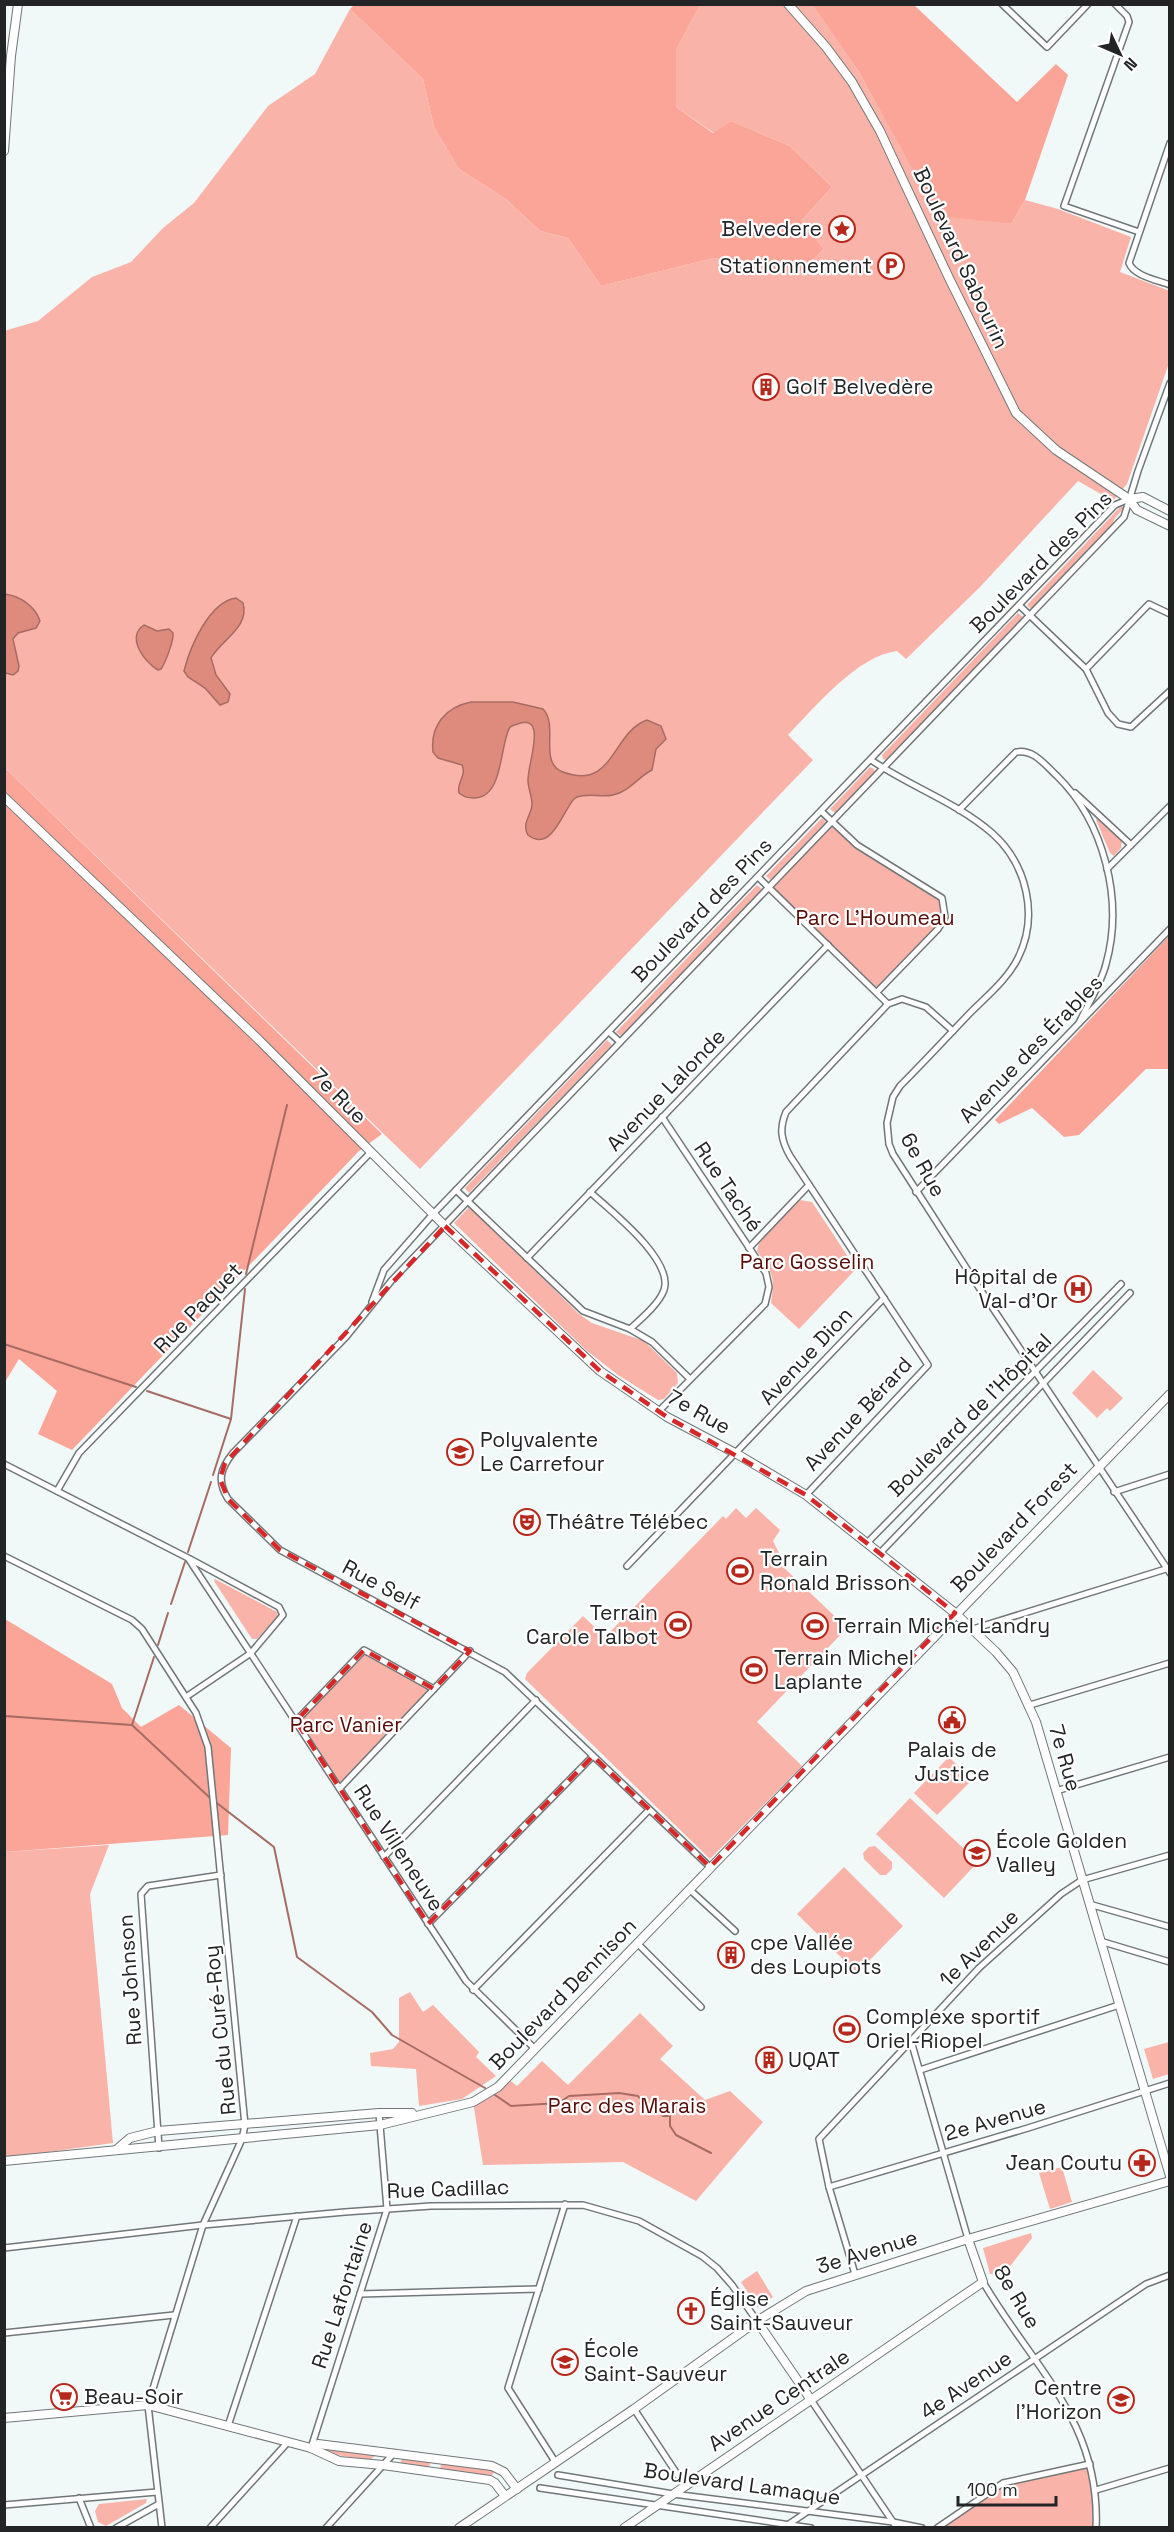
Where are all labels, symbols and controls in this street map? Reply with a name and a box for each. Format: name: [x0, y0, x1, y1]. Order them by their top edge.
north arrow: [1090, 24, 1150, 84]
text: N: [1119, 53, 1142, 75]
street label: Boulevard Sabourin: [908, 163, 1015, 353]
place icon: Belvedere: [827, 214, 857, 244]
place label: Belvedere: [721, 215, 822, 242]
parking icon: Stationnement: [876, 251, 906, 281]
place label: Stationnement: [719, 252, 872, 279]
building icon: Golf Belvedère: [751, 372, 781, 402]
place label: Golf Belvedère: [786, 373, 933, 400]
street label: Boulevard des Pins: [964, 485, 1118, 639]
street label: Boulevard des Pins: [626, 832, 778, 988]
park label: Parc L'Houmeau: [795, 904, 955, 931]
street label: Avenue des Érables: [953, 969, 1108, 1128]
street label: Avenue Lalonde: [600, 1023, 731, 1157]
street label: 7e Rue: [306, 1062, 373, 1129]
street label: 6e Rue: [895, 1128, 952, 1202]
street label: Rue Taché: [688, 1136, 769, 1237]
park label: Parc Gosselin: [740, 1248, 874, 1275]
street label: Rue Paquet: [148, 1256, 248, 1359]
place label: Hôpital de Val-d’Or: [954, 1263, 1058, 1314]
hospital icon: Hôpital de Val-d’Or: [1063, 1274, 1093, 1304]
street label: Avenue Dion: [753, 1301, 858, 1410]
street label: Boulevard de l'Hôpital: [882, 1327, 1057, 1502]
street label: Avenue Bérard: [798, 1351, 917, 1476]
street label: 7e Rue: [663, 1383, 736, 1440]
place label: Polyvalente Le Carrefour: [480, 1426, 605, 1477]
school or university icon: Polyvalente Le Carrefour: [445, 1437, 475, 1467]
street label: Boulevard Forest: [945, 1456, 1083, 1598]
theatre icon: Théâtre Télébec: [512, 1507, 542, 1537]
place label: Théâtre Télébec: [546, 1508, 708, 1535]
place label: Terrain Ronald Brisson: [760, 1545, 910, 1596]
street label: Rue Self: [338, 1553, 425, 1616]
sports icon: Terrain Ronald Brisson: [725, 1556, 755, 1586]
place label: Terrain Carole Talbot: [526, 1599, 658, 1650]
sports icon: Terrain Carole Talbot: [663, 1610, 693, 1640]
sports icon: Terrain Michel Landry: [800, 1611, 830, 1641]
place label: Terrain Michel Landry: [834, 1612, 1050, 1639]
place label: Terrain Michel Laplante: [774, 1644, 914, 1695]
sports icon: Terrain Michel Laplante: [739, 1655, 769, 1685]
public building icon: Palais de Justice: [937, 1705, 967, 1735]
park label: Parc Vanier: [290, 1711, 402, 1738]
street label: 7e Rue: [1043, 1721, 1088, 1794]
place label: Palais de Justice: [907, 1736, 997, 1787]
street label: Rue Villeneuve: [348, 1779, 451, 1916]
place label: École Golden Valley: [996, 1827, 1127, 1878]
school or university icon: École Golden Valley: [962, 1838, 992, 1868]
street label: 1e Avenue: [933, 1903, 1024, 1992]
street label: Boulevard Dennison: [483, 1912, 642, 2075]
street label: Rue Johnson: [111, 1914, 148, 2047]
place label: cpe Vallée des Loupiots: [750, 1929, 882, 1980]
building icon: cpe Vallée des Loupiots: [716, 1940, 746, 1970]
street label: Rue du Curé-Roy: [197, 1944, 242, 2116]
place label: Complexe sportif Oriel-Riopel: [866, 2003, 1040, 2054]
sports icon: Complexe sportif Oriel-Riopel: [832, 2014, 862, 2044]
building icon: UQAT: [754, 2045, 784, 2075]
place label: UQAT: [788, 2046, 840, 2073]
park label: Parc des Marais: [548, 2092, 706, 2119]
street label: 2e Avenue: [941, 2092, 1049, 2147]
pharmacy icon: Jean Coutu: [1127, 2148, 1157, 2178]
place label: Jean Coutu: [1005, 2149, 1122, 2176]
street label: Rue Cadillac: [386, 2173, 510, 2204]
street label: Rue Lafontaine: [305, 2218, 378, 2372]
street label: 3e Avenue: [813, 2223, 921, 2280]
street label: 8e Rue: [988, 2260, 1047, 2333]
place label: Église Saint-Sauveur: [710, 2285, 853, 2336]
church icon: Église Saint-Sauveur: [676, 2296, 706, 2326]
place label: École Saint-Sauveur: [584, 2336, 727, 2387]
street label: Avenue Centrale: [703, 2342, 855, 2457]
street label: 4e Avenue: [915, 2344, 1017, 2425]
school or university icon: École Saint-Sauveur: [550, 2347, 580, 2377]
place label: Centre l'Horizon: [1015, 2374, 1102, 2425]
supermarket icon: Beau-Soir: [49, 2382, 79, 2412]
place label: Beau-Soir: [84, 2383, 184, 2410]
school or university icon: Centre l'Horizon: [1106, 2385, 1136, 2415]
street label: Boulevard Lamaque: [642, 2456, 842, 2511]
scale bar: [958, 2469, 1056, 2507]
text: 100 m: [967, 2478, 1018, 2501]

